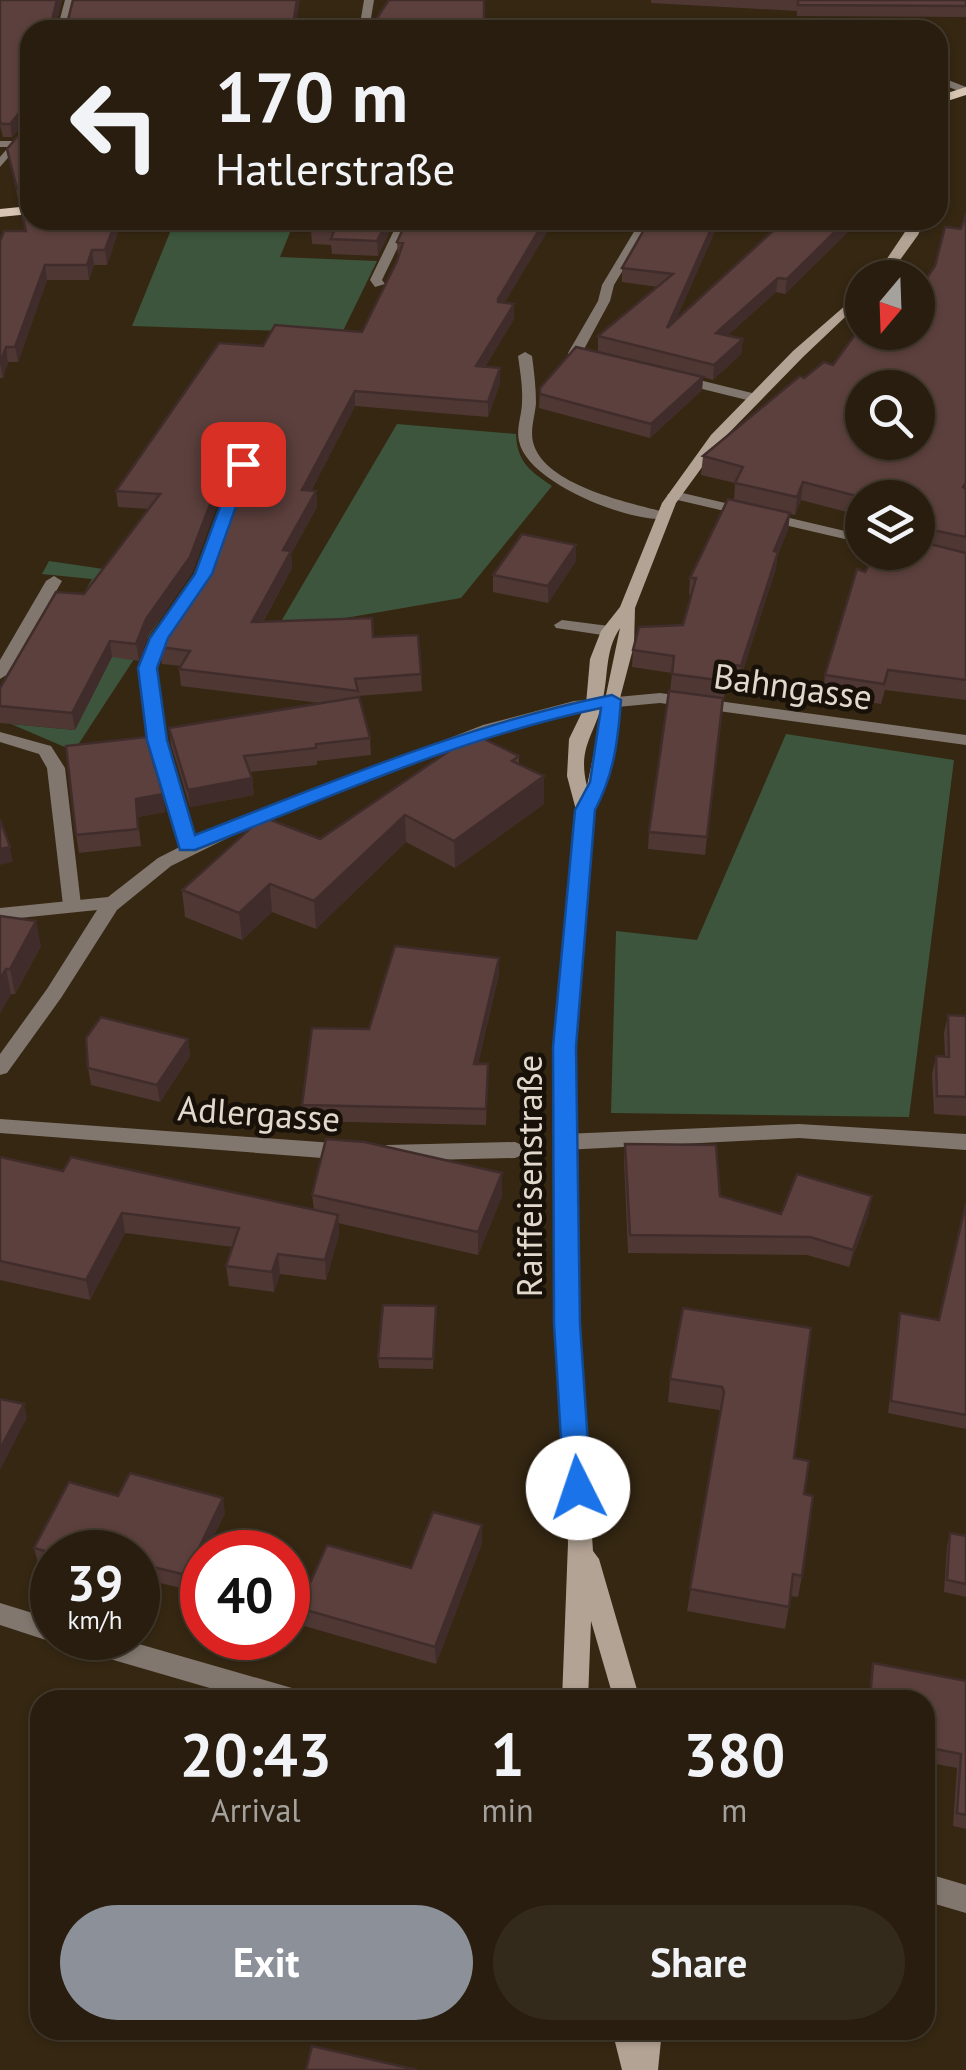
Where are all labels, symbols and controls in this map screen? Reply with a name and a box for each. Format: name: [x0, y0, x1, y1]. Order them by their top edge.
text: 170 m: [215, 51, 408, 141]
icon: left: [50, 60, 180, 190]
text: Hatlerstraße: [215, 139, 455, 197]
north arrow: [845, 260, 935, 350]
map controls: [845, 260, 935, 570]
button: search: [845, 370, 935, 460]
pin: [201, 422, 286, 507]
icon: arrive: [216, 437, 271, 492]
button: layers: [845, 480, 935, 570]
street label: Bahngasse: [711, 652, 875, 720]
street label: Raiffeisenstraße: [506, 1055, 552, 1297]
street label: Adlergasse: [176, 1084, 342, 1142]
position arrow: [526, 1436, 630, 1540]
speed limit sign: 40: [180, 1530, 310, 1660]
text: 39: [67, 1550, 123, 1615]
text: km/h: [68, 1604, 122, 1636]
text: 20:43: [180, 1715, 332, 1793]
text: 1: [491, 1715, 525, 1793]
text: 380: [683, 1715, 785, 1793]
text: Arrival: [211, 1789, 301, 1831]
text: min: [482, 1789, 534, 1831]
text: m: [721, 1789, 747, 1831]
button: Exit: [60, 1905, 473, 2020]
button: Share: [493, 1905, 905, 2020]

